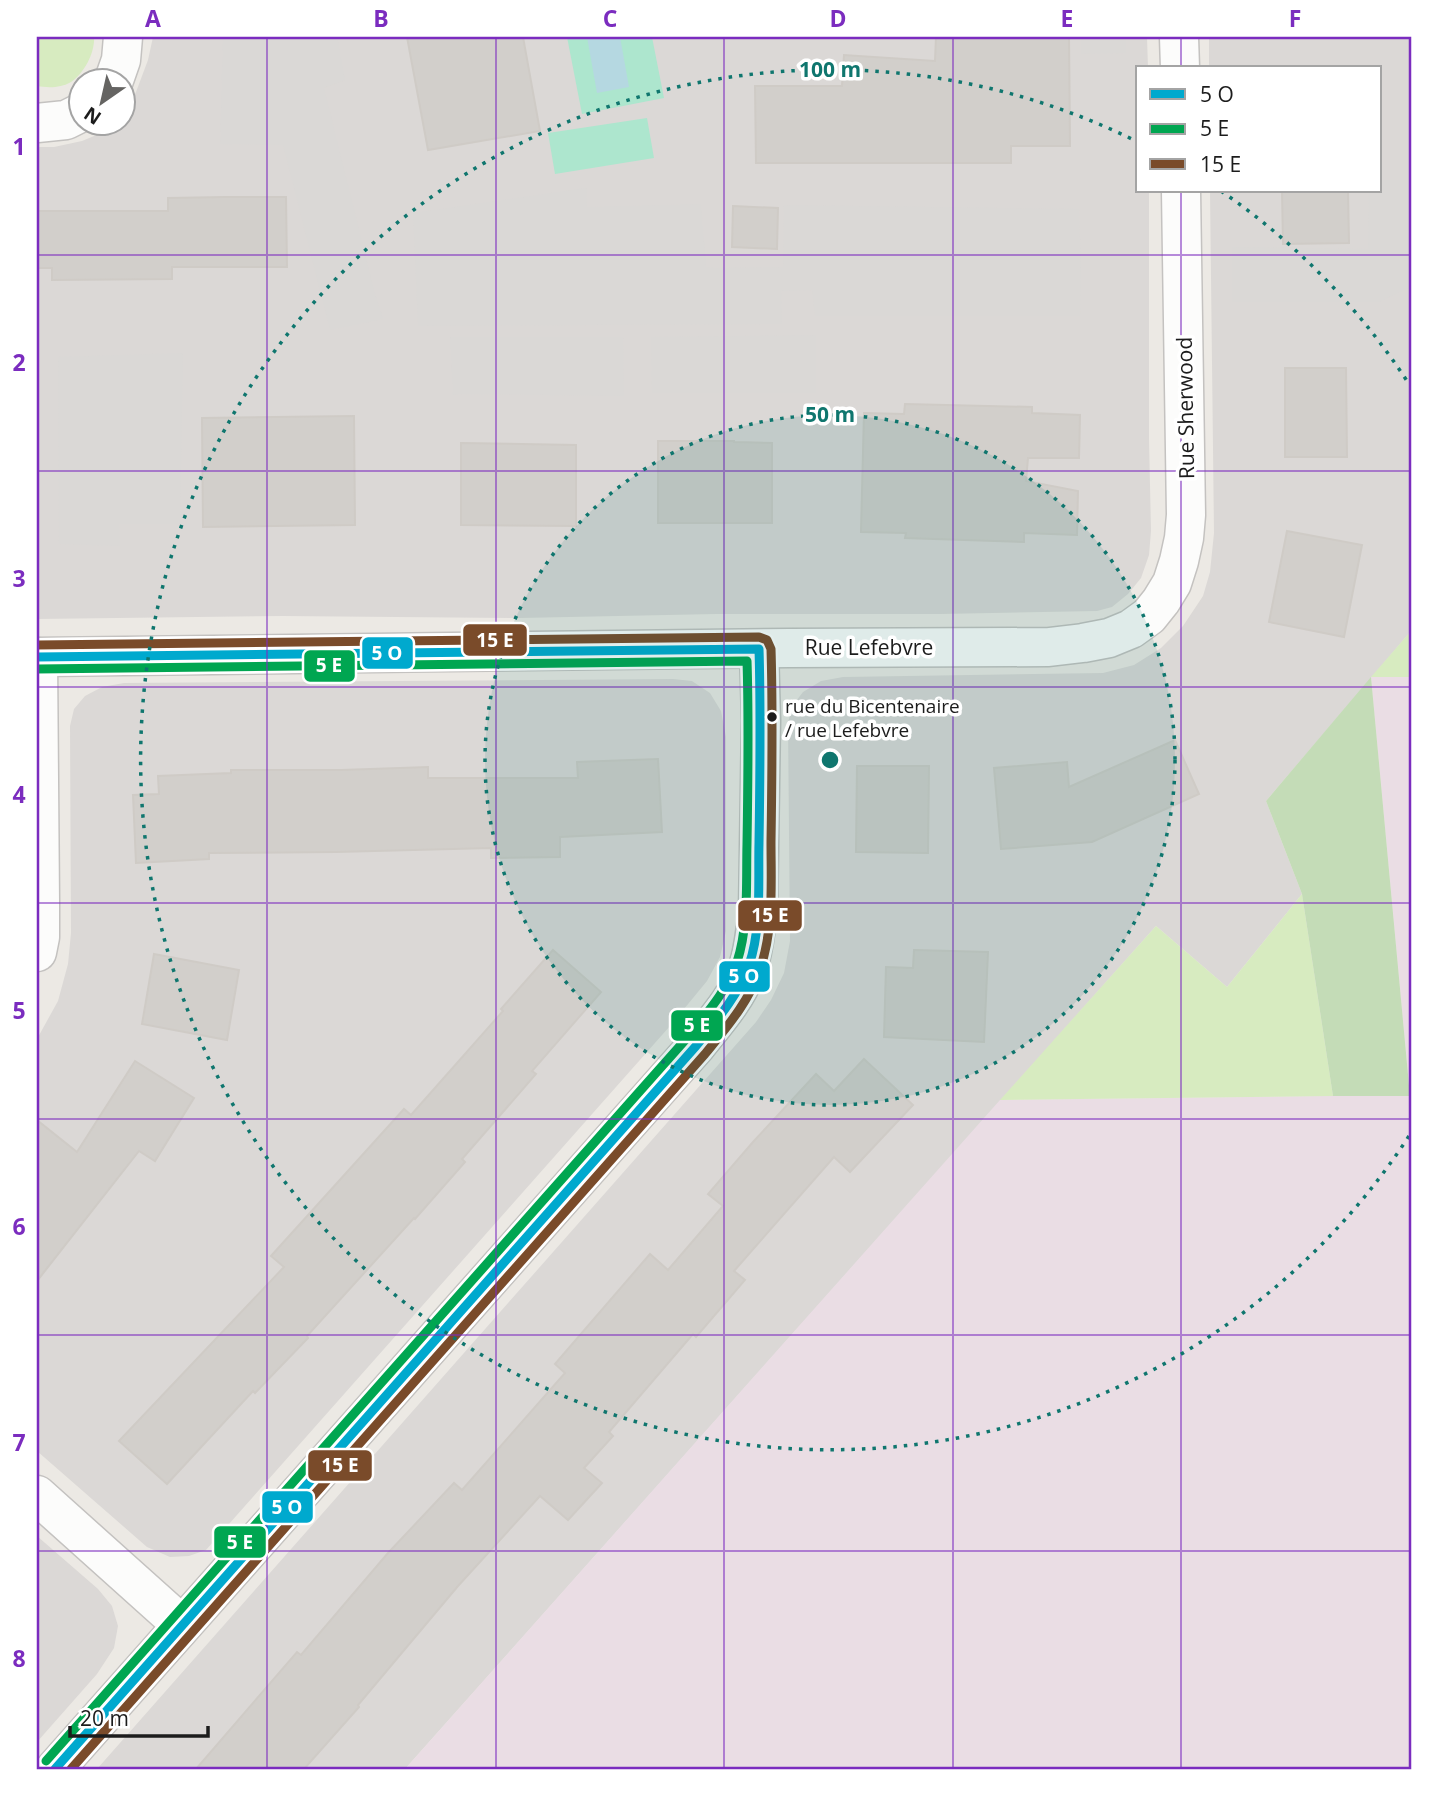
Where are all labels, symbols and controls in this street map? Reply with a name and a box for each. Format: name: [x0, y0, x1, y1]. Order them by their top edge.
text: A: [145, 2, 161, 34]
text: B: [373, 2, 389, 34]
text: C: [603, 2, 617, 34]
text: D: [829, 2, 847, 34]
text: E: [1061, 2, 1073, 34]
text: F: [1289, 2, 1301, 34]
text: 100 m: [799, 55, 861, 83]
north arrow: [66, 66, 136, 136]
legend: [1136, 66, 1382, 192]
text: 5 O: [1200, 80, 1234, 108]
text: N: [79, 101, 106, 131]
text: 5 E: [1200, 114, 1229, 142]
text: 1: [12, 130, 26, 162]
text: 15 E: [1200, 150, 1241, 178]
street label: Rue Sherwood: [1170, 337, 1200, 479]
text: 2: [12, 346, 26, 378]
text: 50 m: [805, 400, 855, 428]
text: 3: [12, 562, 26, 594]
line badge: 15 E: [462, 623, 528, 657]
text: 15 E: [476, 627, 514, 653]
street label: Rue Lefebvre: [805, 633, 933, 661]
line badge: 5 O: [361, 636, 414, 670]
text: 5 O: [372, 640, 402, 666]
line badge: 5 E: [303, 649, 356, 683]
text: 5 E: [316, 652, 342, 678]
place label: rue du Bicentenaire / rue Lefebvre: [785, 693, 960, 743]
marker: rue du Bicentenaire / rue Lefebvre: [765, 710, 779, 724]
centre of rings: [818, 748, 842, 772]
text: 4: [12, 778, 26, 810]
line badge: 15 E: [737, 899, 803, 932]
text: 15 E: [751, 902, 789, 928]
line badge: 5 O: [718, 960, 771, 993]
text: 5 O: [729, 963, 759, 989]
text: 5: [12, 994, 26, 1026]
line badge: 5 E: [670, 1009, 724, 1042]
text: 5 E: [684, 1012, 710, 1038]
text: 6: [12, 1210, 26, 1242]
text: 7: [12, 1426, 26, 1458]
line badge: 15 E: [307, 1449, 373, 1482]
text: 15 E: [321, 1452, 359, 1478]
line badge: 5 O: [261, 1490, 314, 1524]
text: 5 O: [272, 1494, 302, 1520]
line badge: 5 E: [213, 1525, 267, 1559]
text: 5 E: [227, 1529, 253, 1555]
text: 8: [12, 1642, 26, 1674]
scale bar: [70, 1694, 208, 1738]
text: 20 m: [80, 1704, 129, 1732]

